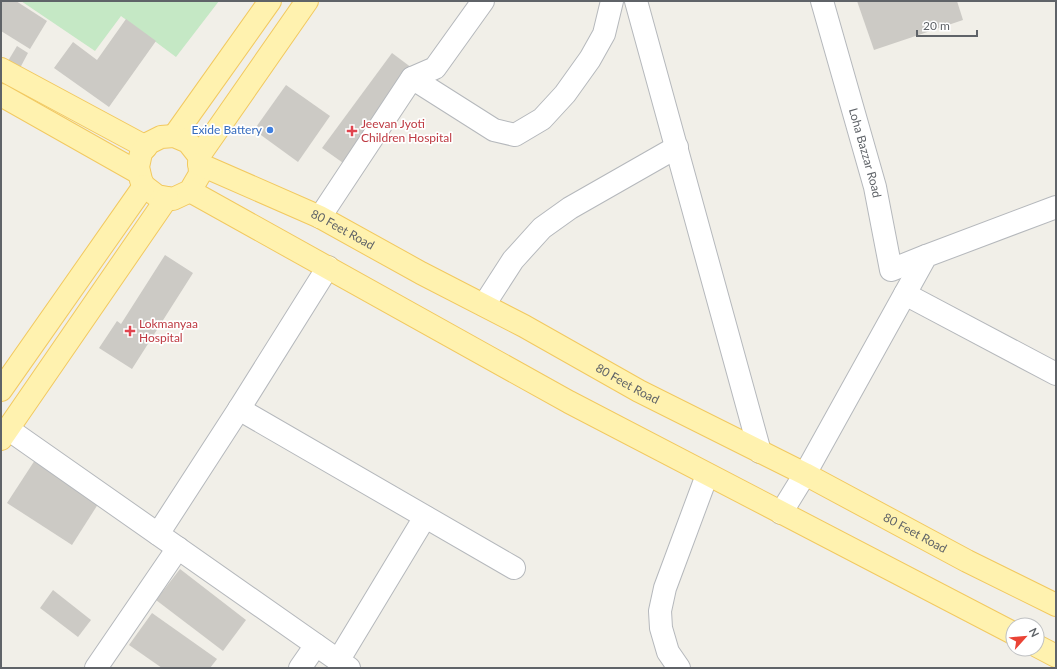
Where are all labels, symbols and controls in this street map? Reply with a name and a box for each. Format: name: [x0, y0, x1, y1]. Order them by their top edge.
scale bar: [917, 12, 977, 38]
text: 20 m: [923, 18, 950, 33]
street label: Loha Bazzar Road: [846, 106, 885, 199]
place label: Jeevan Jyoti Children Hospital: [361, 116, 452, 145]
place label: Exide Battery: [191, 122, 263, 137]
marker: Exide Battery: [265, 125, 275, 135]
marker: Jeevan Jyoti Children Hospital: [346, 125, 358, 137]
street label: 80 Feet Road: [309, 206, 377, 253]
place label: Lokmanyaa Hospital: [139, 316, 198, 345]
marker: Lokmanyaa Hospital: [124, 325, 136, 337]
street label: 80 Feet Road: [593, 360, 662, 407]
street label: 80 Feet Road: [881, 509, 950, 556]
north arrow: [1005, 617, 1045, 657]
text: N: [1027, 626, 1042, 639]

